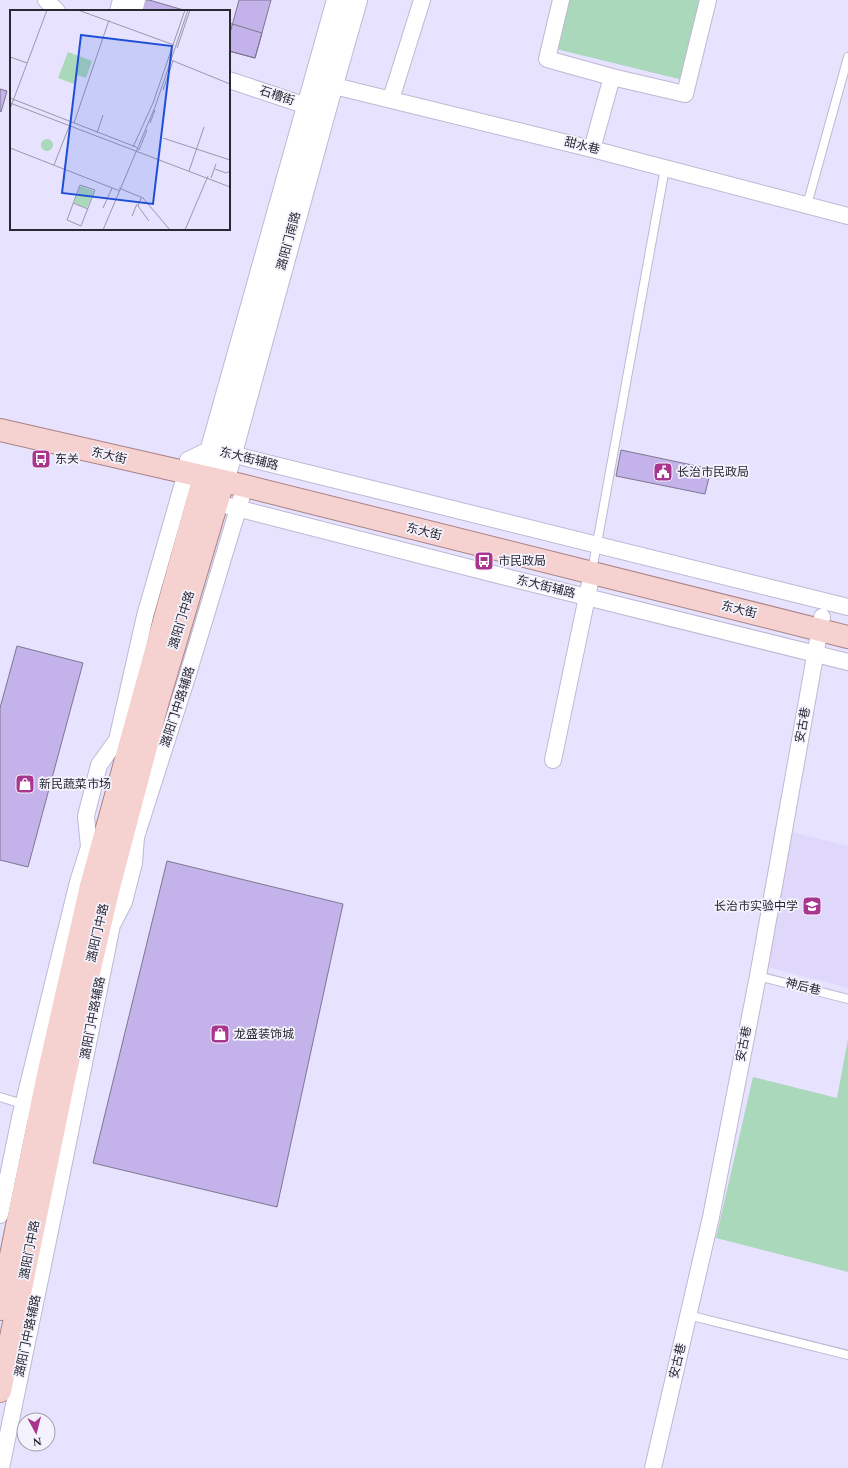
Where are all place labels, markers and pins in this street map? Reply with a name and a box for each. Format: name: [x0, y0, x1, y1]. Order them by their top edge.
bus stop icon: 东关: [30, 448, 52, 470]
place label: 东关: [55, 450, 79, 469]
public building icon: 长治市民政局: [652, 461, 674, 483]
place label: 长治市民政局: [677, 463, 749, 482]
bus stop icon: 市民政局: [473, 550, 495, 572]
place label: 市民政局: [498, 552, 546, 571]
shop icon: 新民蔬菜市场: [14, 773, 36, 795]
place label: 新民蔬菜市场: [39, 775, 111, 794]
school or university icon: 长治市实验中学: [801, 895, 823, 917]
place label: 长治市实验中学: [714, 897, 798, 916]
shop icon: 龙盛装饰城: [209, 1023, 231, 1045]
place label: 龙盛装饰城: [234, 1025, 294, 1044]

